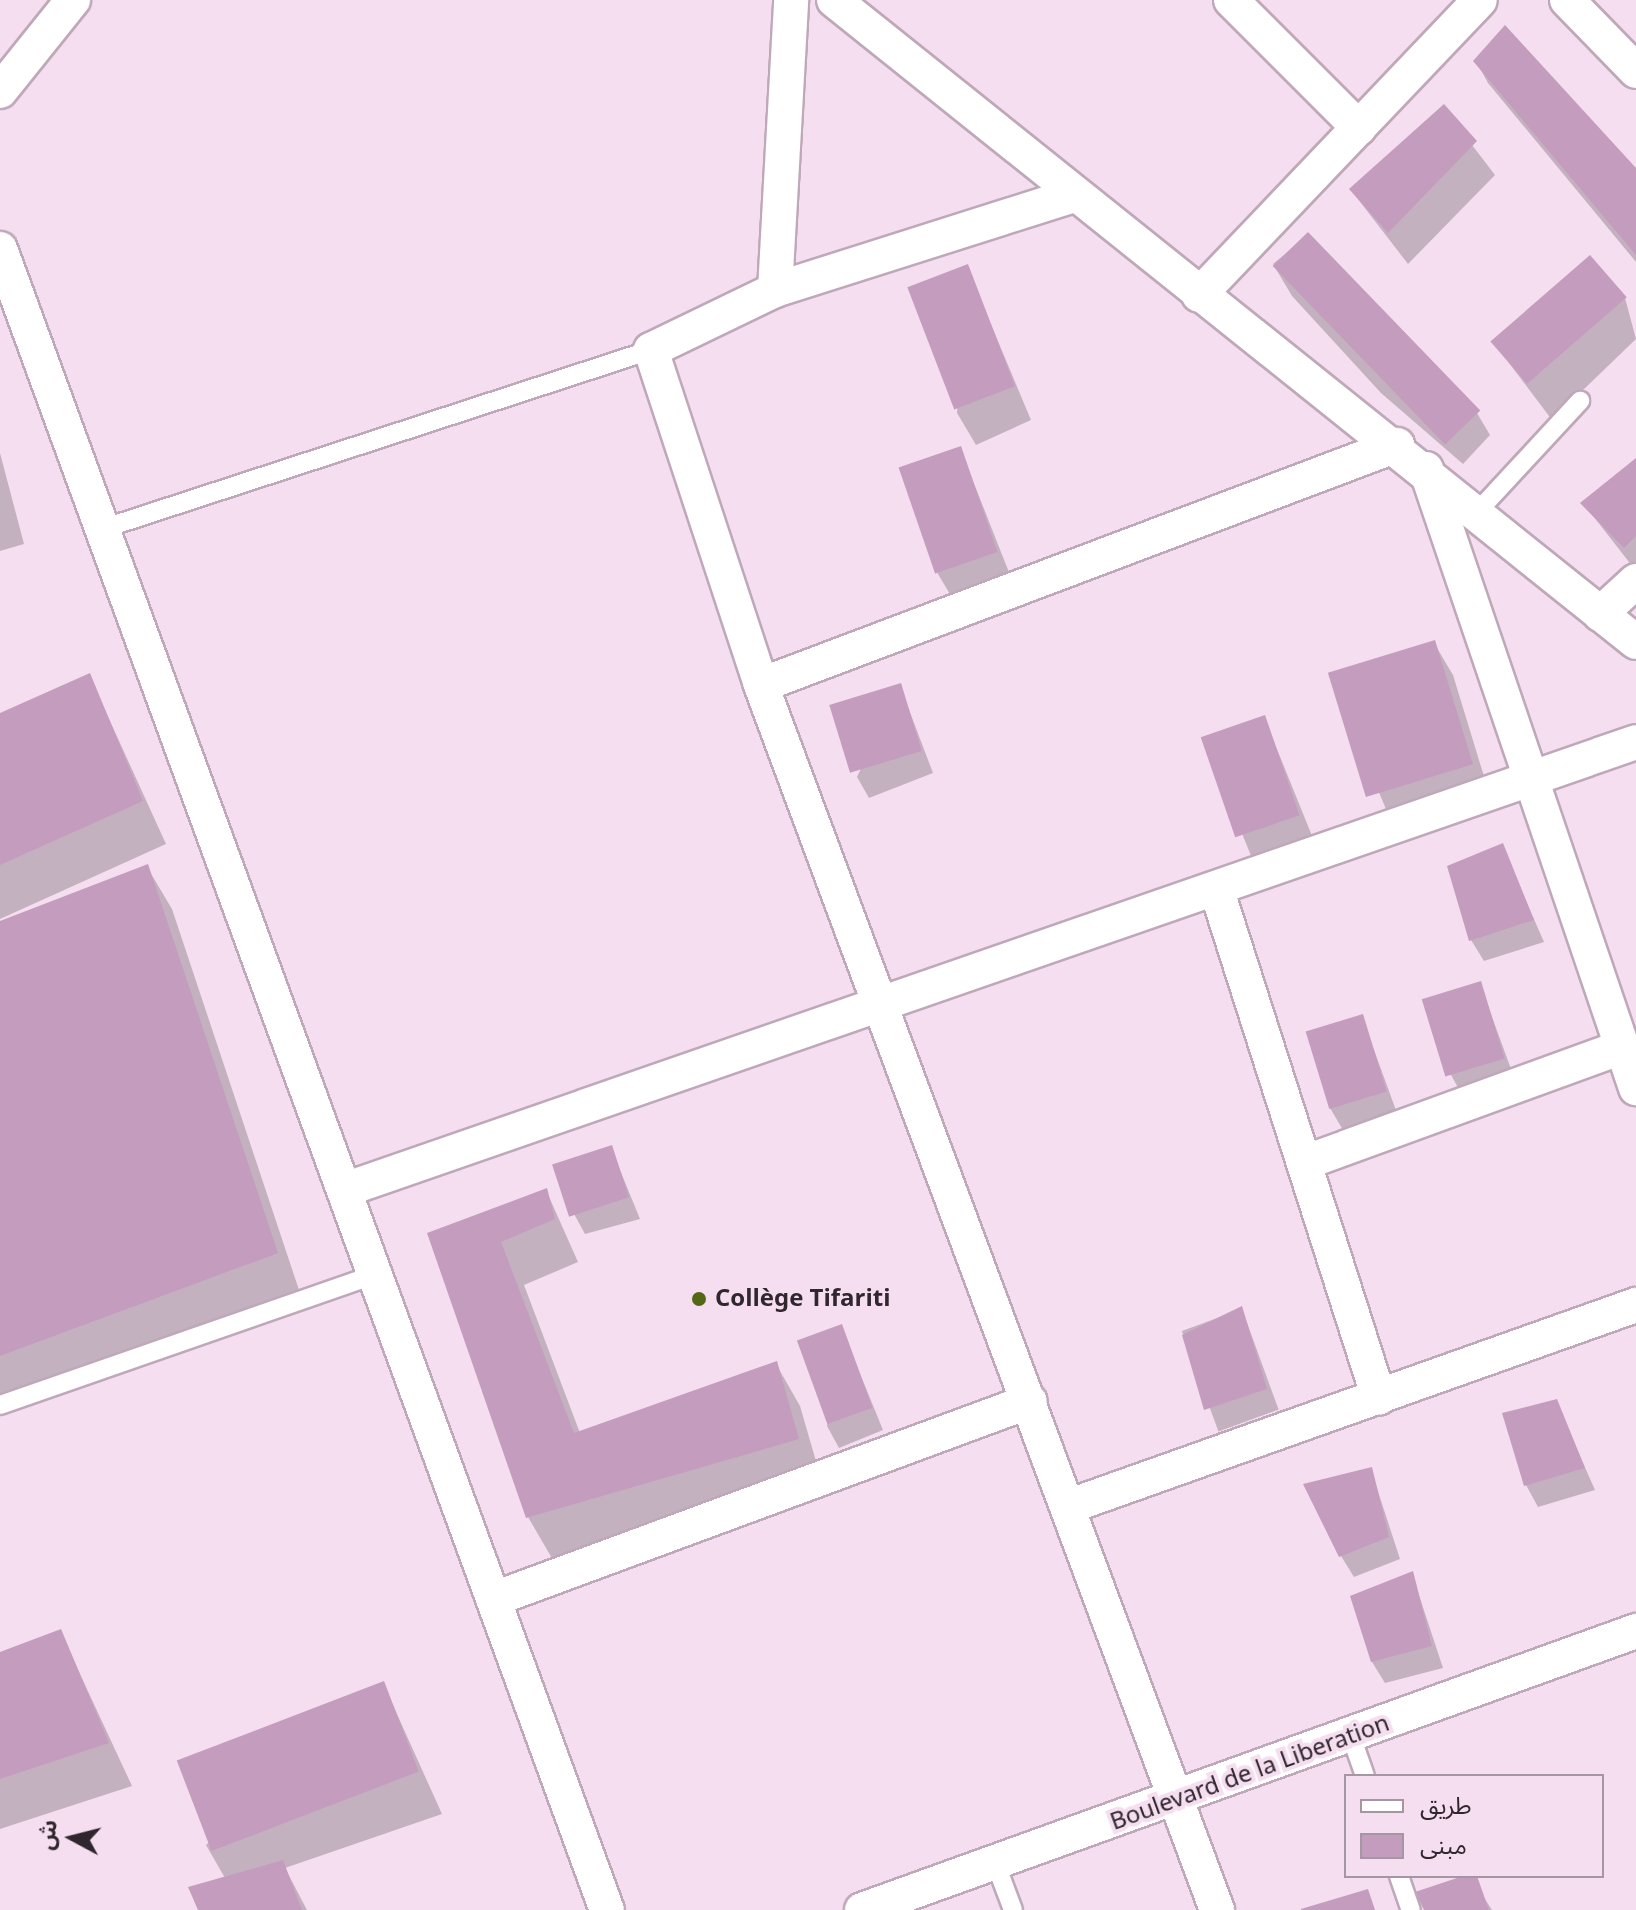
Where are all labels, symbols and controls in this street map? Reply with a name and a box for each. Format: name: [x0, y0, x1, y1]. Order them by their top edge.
place label: Collège Tifariti: [715, 1285, 891, 1313]
marker: Collège Tifariti: [690, 1290, 708, 1308]
street label: Boulevard de la Liberation: [1107, 1709, 1393, 1837]
legend: [1344, 1774, 1604, 1878]
text: طريق: [1420, 1781, 1472, 1832]
north arrow: [32, 1798, 112, 1878]
text: ش: [24, 1817, 73, 1853]
text: مبنى: [1420, 1821, 1467, 1872]

